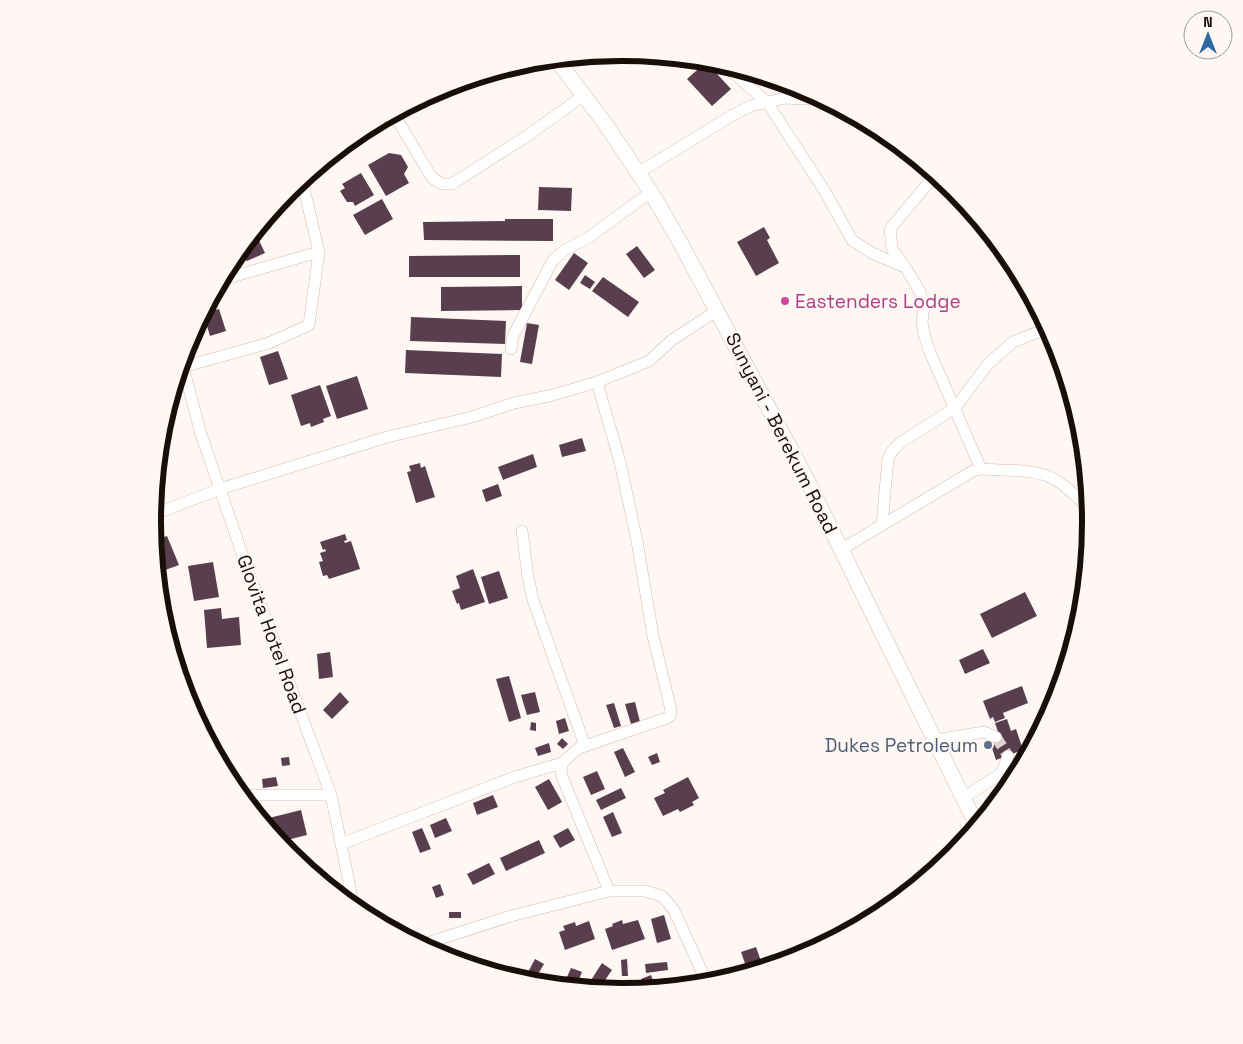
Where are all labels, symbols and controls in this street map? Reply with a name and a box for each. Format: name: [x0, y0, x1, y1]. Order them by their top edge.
north arrow: [1183, 10, 1233, 60]
text: N: [1203, 13, 1213, 31]
place label: Eastenders Lodge: [795, 289, 961, 314]
marker: Eastenders Lodge: [779, 295, 791, 307]
street label: Sunyani - Berekum Road: [720, 328, 843, 538]
street label: Glovita Hotel Road: [231, 551, 312, 717]
place label: Dukes Petroleum: [825, 733, 978, 758]
marker: Dukes Petroleum: [982, 739, 994, 751]

